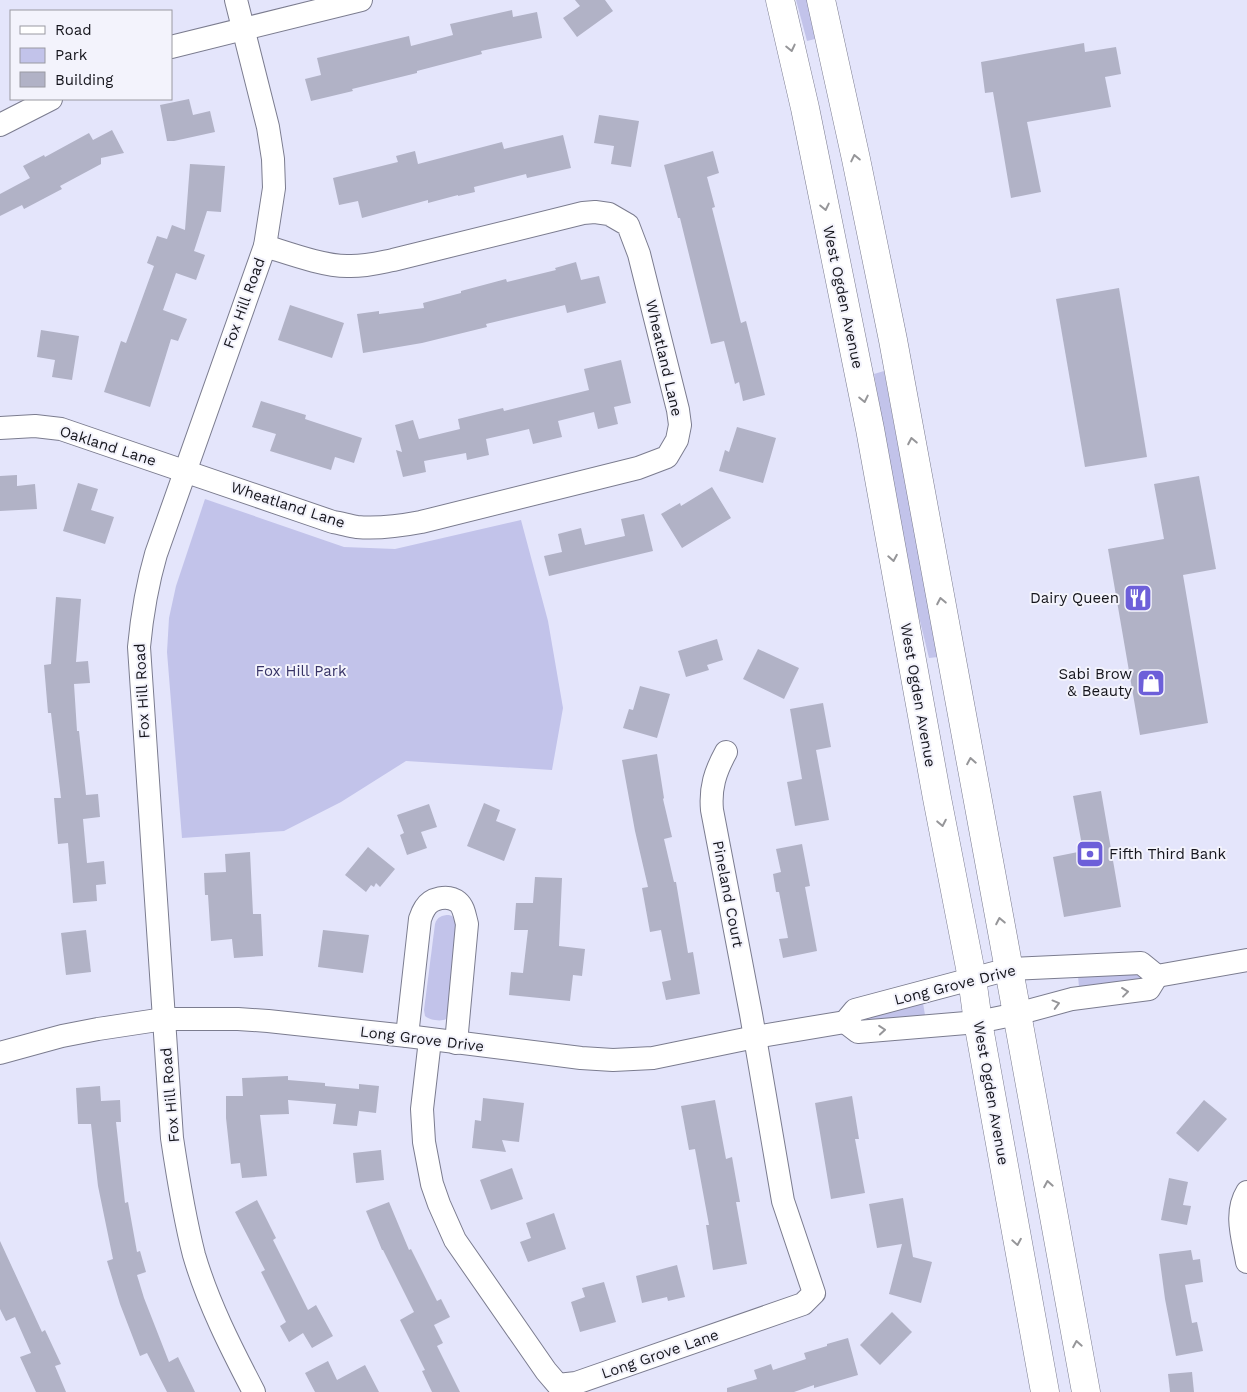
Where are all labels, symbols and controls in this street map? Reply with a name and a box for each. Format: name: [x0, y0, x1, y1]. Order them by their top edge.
legend: [10, 10, 172, 100]
text: Road: [55, 21, 92, 39]
one-way arrow: [785, 43, 796, 52]
text: Park: [55, 46, 88, 64]
text: Building: [55, 71, 113, 89]
one-way arrow: [851, 154, 861, 162]
one-way arrow: [819, 202, 829, 211]
street label: West Ogden Avenue: [819, 224, 867, 370]
street label: Fox Hill Road: [219, 255, 269, 351]
street label: Wheatland Lane: [642, 298, 686, 418]
one-way arrow: [858, 394, 869, 403]
street label: Oakland Lane: [57, 422, 159, 470]
one-way arrow: [907, 437, 917, 446]
street label: Wheatland Lane: [229, 478, 347, 532]
one-way arrow: [888, 554, 898, 563]
restaurant icon: Dairy Queen: [1123, 583, 1153, 613]
place label: Dairy Queen: [1030, 589, 1119, 607]
one-way arrow: [937, 597, 947, 606]
street label: West Ogden Avenue: [896, 622, 940, 768]
street label: Fox Hill Road: [131, 643, 153, 739]
park label: Fox Hill Park: [256, 662, 347, 680]
place label: Sabi Brow & Beauty: [1059, 665, 1132, 700]
shop icon: Sabi Brow & Beauty: [1136, 668, 1166, 698]
one-way arrow: [966, 757, 976, 765]
one-way arrow: [936, 819, 946, 828]
street label: Pineland Court: [709, 839, 747, 950]
bank icon: Fifth Third Bank: [1075, 839, 1105, 869]
place label: Fifth Third Bank: [1109, 845, 1227, 863]
one-way arrow: [996, 916, 1006, 925]
street label: Long Grove Drive: [892, 961, 1018, 1009]
one-way arrow: [1122, 987, 1130, 998]
one-way arrow: [1052, 999, 1060, 1009]
street label: West Ogden Avenue: [969, 1020, 1013, 1166]
street label: Long Grove Drive: [359, 1022, 485, 1056]
one-way arrow: [878, 1025, 886, 1036]
street label: Fox Hill Road: [157, 1047, 183, 1143]
one-way arrow: [1043, 1180, 1053, 1189]
one-way arrow: [1012, 1238, 1022, 1246]
street label: Long Grove Lane: [599, 1325, 721, 1383]
one-way arrow: [1072, 1340, 1082, 1348]

